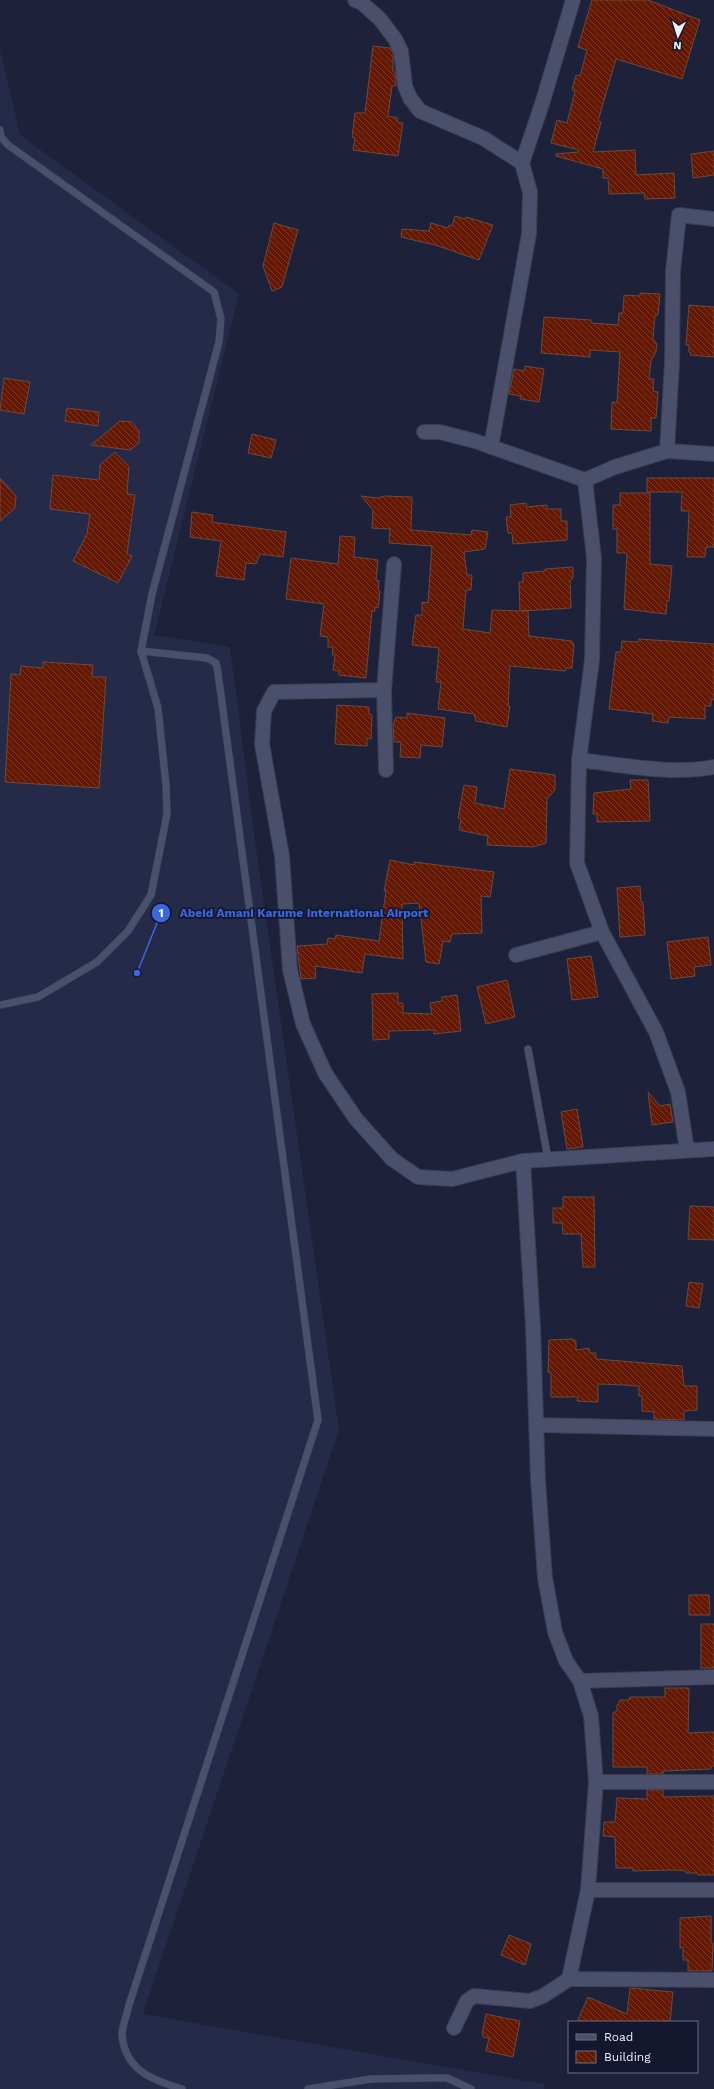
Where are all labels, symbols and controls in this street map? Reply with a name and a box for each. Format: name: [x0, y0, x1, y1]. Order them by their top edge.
north arrow: [658, 16, 698, 56]
text: N: [673, 39, 682, 52]
callout: Abeid Amani Karume International Airport: [151, 901, 436, 925]
text: 1: [158, 906, 164, 920]
text: Abeid Amani Karume International Airport: [180, 906, 429, 920]
legend: [568, 2021, 698, 2073]
text: Road: [604, 2030, 633, 2044]
text: Building: [604, 2050, 651, 2064]

